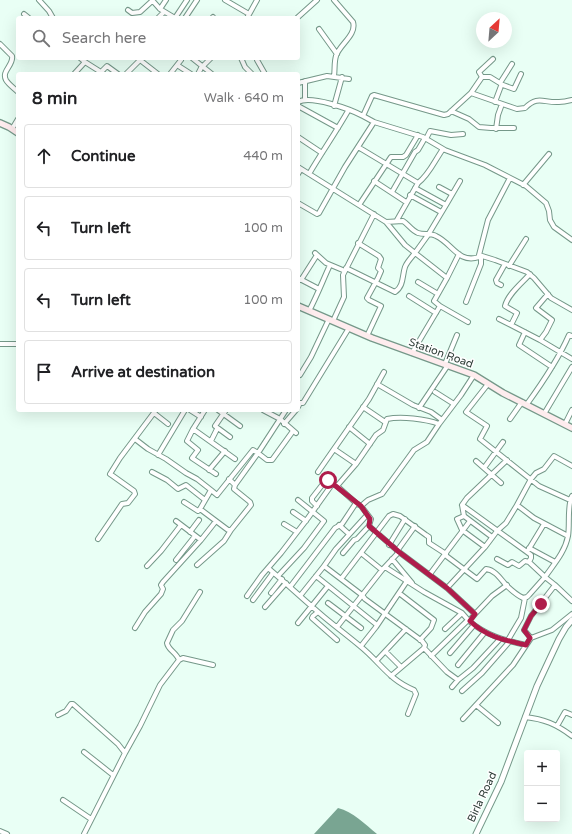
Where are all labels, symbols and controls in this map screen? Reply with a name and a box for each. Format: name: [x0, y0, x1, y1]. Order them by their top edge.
north arrow: [476, 12, 512, 48]
search box: [16, 16, 300, 60]
icon: search: [30, 27, 52, 49]
text: Search here: [62, 29, 146, 47]
text: 8 min: [32, 88, 77, 109]
text: Walk · 640 m: [204, 90, 284, 106]
icon: ahead: [33, 145, 55, 167]
text: Continue: [71, 147, 135, 165]
text: 440 m: [243, 148, 283, 164]
icon: left: [33, 217, 55, 239]
text: Turn left: [71, 219, 131, 237]
text: 100 m: [243, 220, 283, 236]
icon: left: [33, 289, 55, 311]
text: Turn left: [71, 291, 131, 309]
text: 100 m: [243, 292, 283, 308]
street label: Station Road: [407, 335, 475, 371]
icon: arrive: [33, 361, 55, 383]
text: Arrive at destination: [71, 363, 215, 381]
route start: [319, 471, 337, 489]
route end: [532, 595, 550, 613]
map controls: [524, 750, 560, 822]
button: +: [524, 750, 560, 786]
street label: Birla Road: [465, 770, 499, 824]
button: −: [524, 786, 560, 822]

